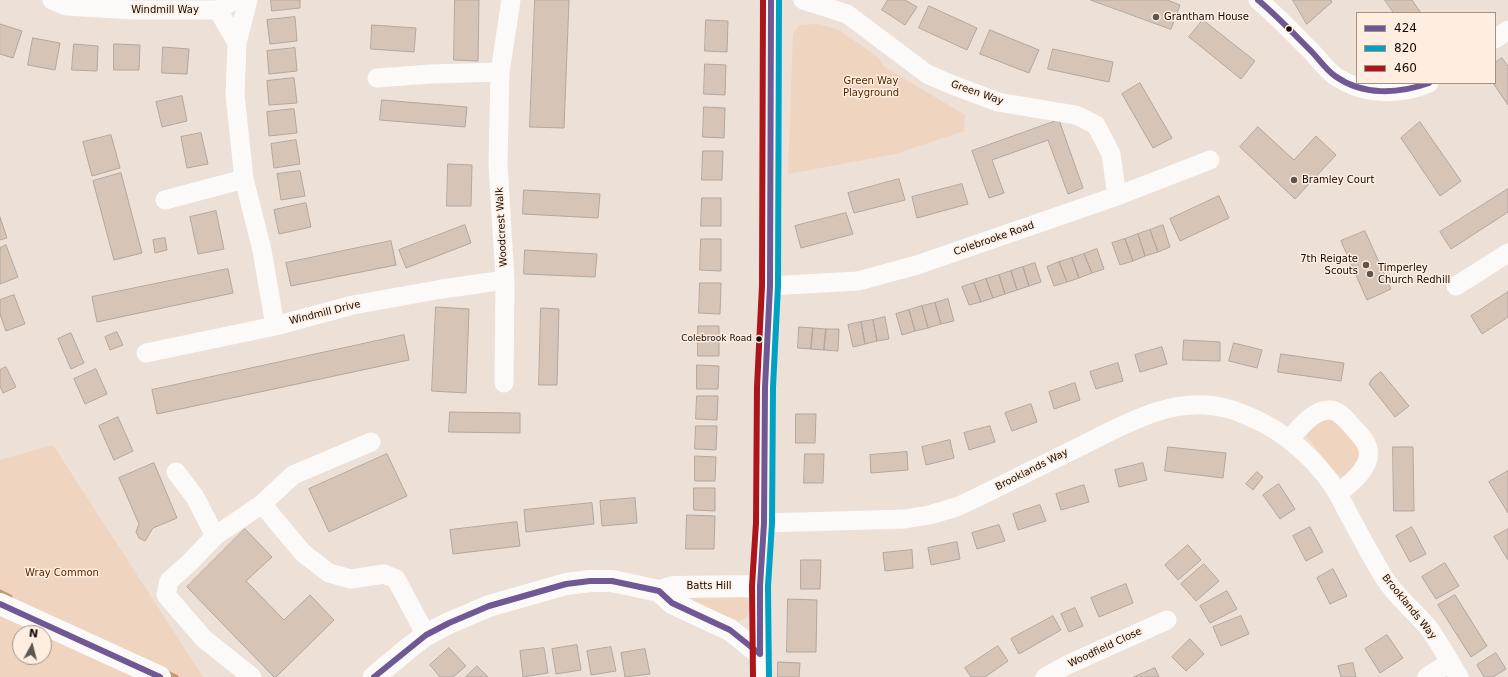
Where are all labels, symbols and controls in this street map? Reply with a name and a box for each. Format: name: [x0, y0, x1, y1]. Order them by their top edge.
street label: Windmill Way: [131, 4, 199, 16]
place label: Grantham House: [1164, 11, 1249, 23]
marker: Grantham House: [1151, 12, 1161, 22]
legend: [1356, 12, 1496, 84]
text: 424: [1394, 21, 1417, 35]
unlabelled marker: [1284, 24, 1294, 34]
text: 820: [1394, 41, 1417, 55]
text: 460: [1394, 61, 1417, 75]
park label: Green Way Playground: [843, 75, 899, 98]
street label: Green Way: [949, 78, 1005, 108]
place label: Bramley Court: [1302, 174, 1374, 186]
marker: Bramley Court: [1289, 175, 1299, 185]
street label: Woodcrest Walk: [494, 187, 510, 267]
street label: Colebrooke Road: [952, 220, 1036, 258]
place label: 7th Reigate Scouts: [1300, 253, 1358, 276]
marker: 7th Reigate Scouts: [1361, 260, 1371, 270]
place label: Timperley Church Redhill: [1378, 262, 1450, 286]
marker: Timperley Church Redhill: [1365, 269, 1375, 279]
street label: Windmill Drive: [288, 298, 362, 328]
place label: Colebrook Road: [681, 334, 752, 344]
marker: Colebrook Road: [754, 334, 764, 344]
street label: Brooklands Way: [994, 446, 1070, 494]
park label: Wray Common: [25, 567, 99, 579]
street label: Brooklands Way: [1379, 572, 1439, 642]
street label: Batts Hill: [686, 580, 732, 592]
north arrow: [12, 625, 52, 665]
street label: Woodfield Close: [1066, 626, 1144, 670]
text: N: [28, 627, 39, 641]

